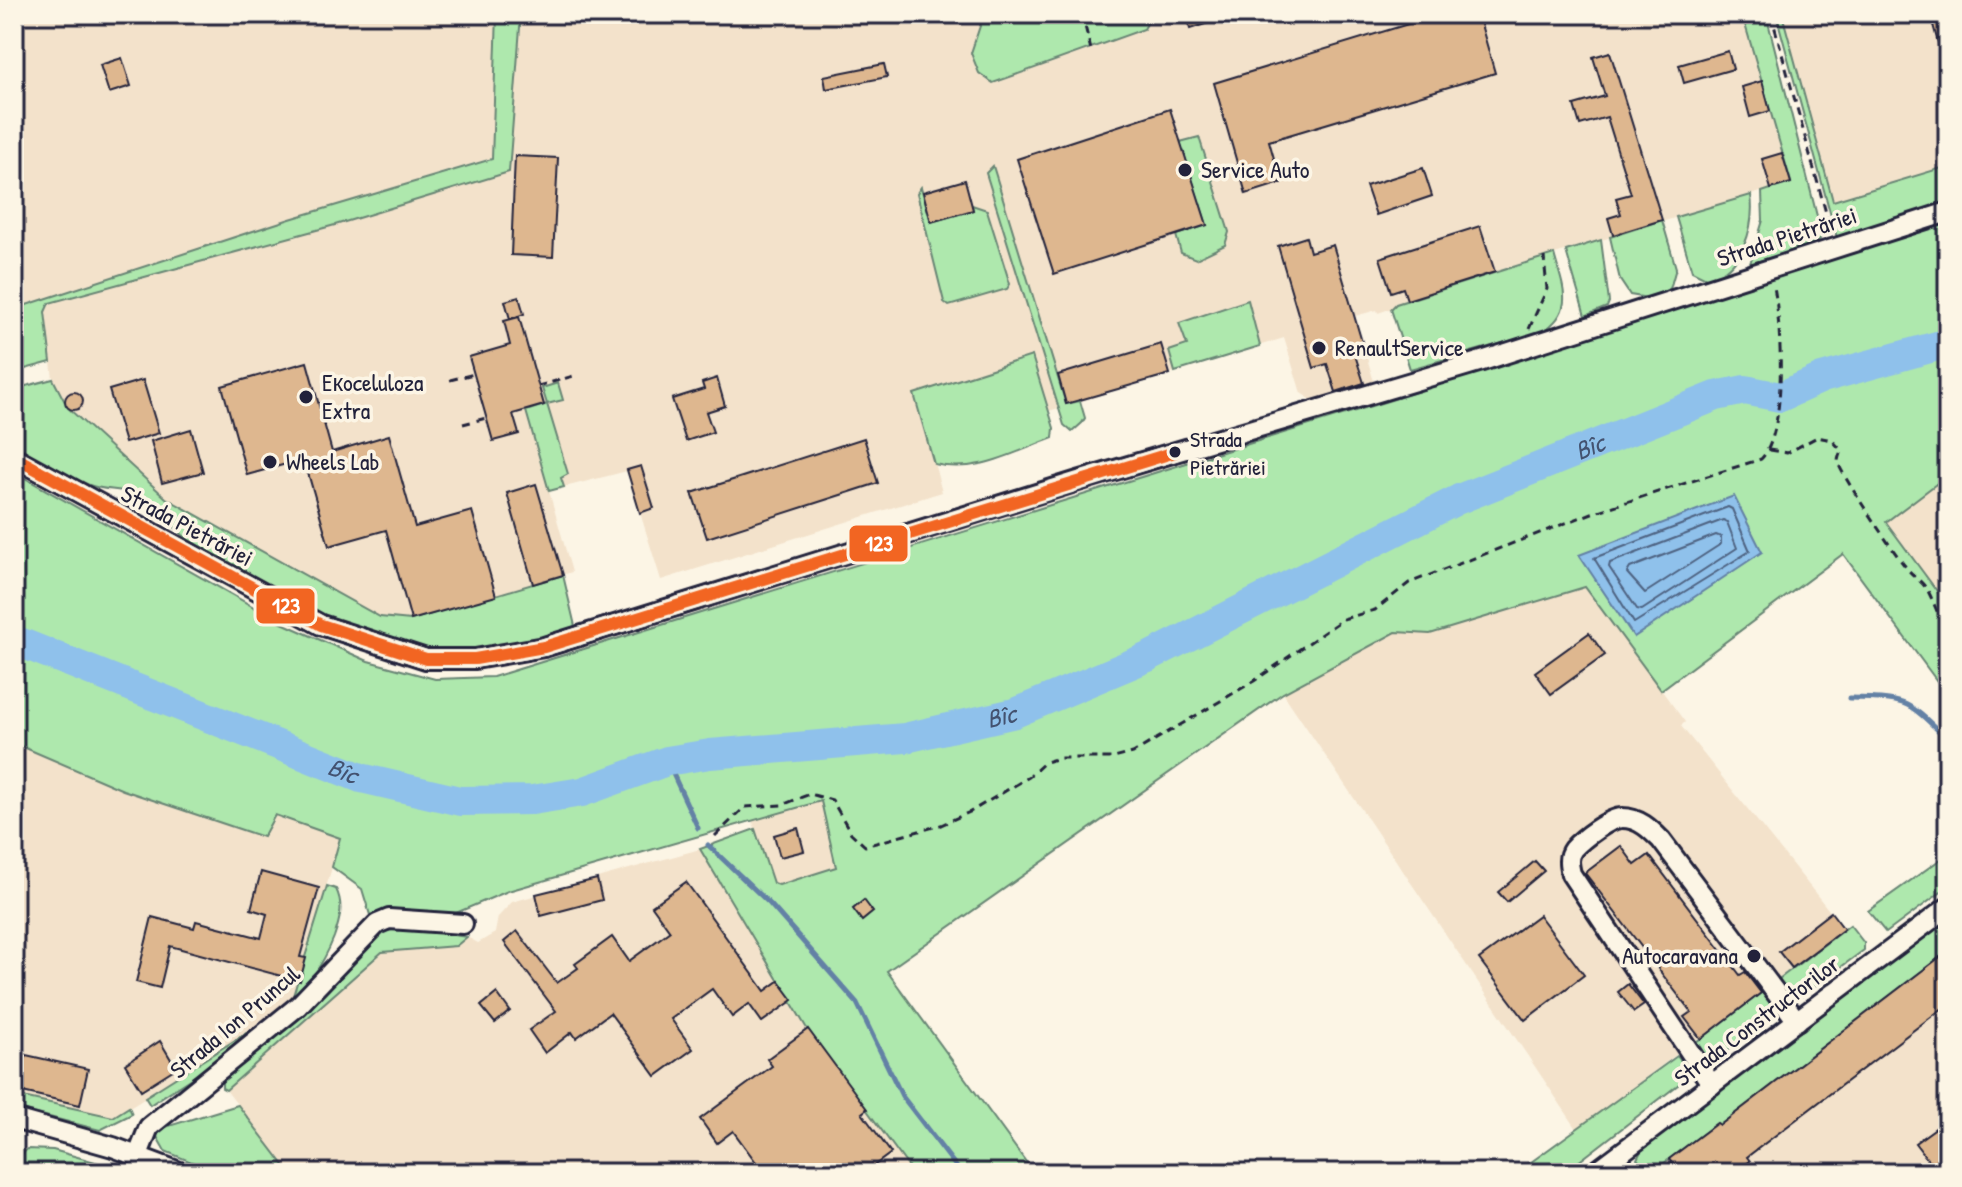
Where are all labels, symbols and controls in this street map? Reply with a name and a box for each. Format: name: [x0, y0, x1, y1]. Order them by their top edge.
place label: Service Auto: [1201, 153, 1310, 185]
marker: Service Auto: [1176, 161, 1194, 179]
street label: Strada Pietrăriei: [1713, 198, 1861, 274]
place label: RenaultService: [1335, 331, 1464, 363]
marker: RenaultService: [1310, 339, 1328, 357]
place label: Eкoceluloza Extra: [322, 366, 423, 426]
marker: Eкoceluloza Extra: [297, 388, 315, 406]
water label: Bîc: [1569, 423, 1612, 468]
place label: Strada Pietrăriei: [1190, 424, 1266, 482]
marker: Strada Pietrăriei: [1167, 444, 1183, 460]
place label: Wheels Lab: [286, 445, 379, 477]
marker: Wheels Lab: [261, 453, 279, 471]
street label: Strada Pietrăriei: [116, 477, 259, 573]
line badge: 123: [848, 524, 909, 563]
text: 123: [865, 528, 893, 558]
line badge: 123: [255, 587, 316, 625]
text: 123: [272, 590, 300, 620]
water label: Bîc: [983, 695, 1022, 736]
water label: Bîc: [323, 749, 366, 793]
place label: Autocaravana: [1622, 939, 1738, 971]
street label: Strada Constructorilor: [1667, 947, 1846, 1093]
marker: Autocaravana: [1745, 947, 1763, 965]
street label: Strada Ion Pruncul: [163, 957, 307, 1085]

